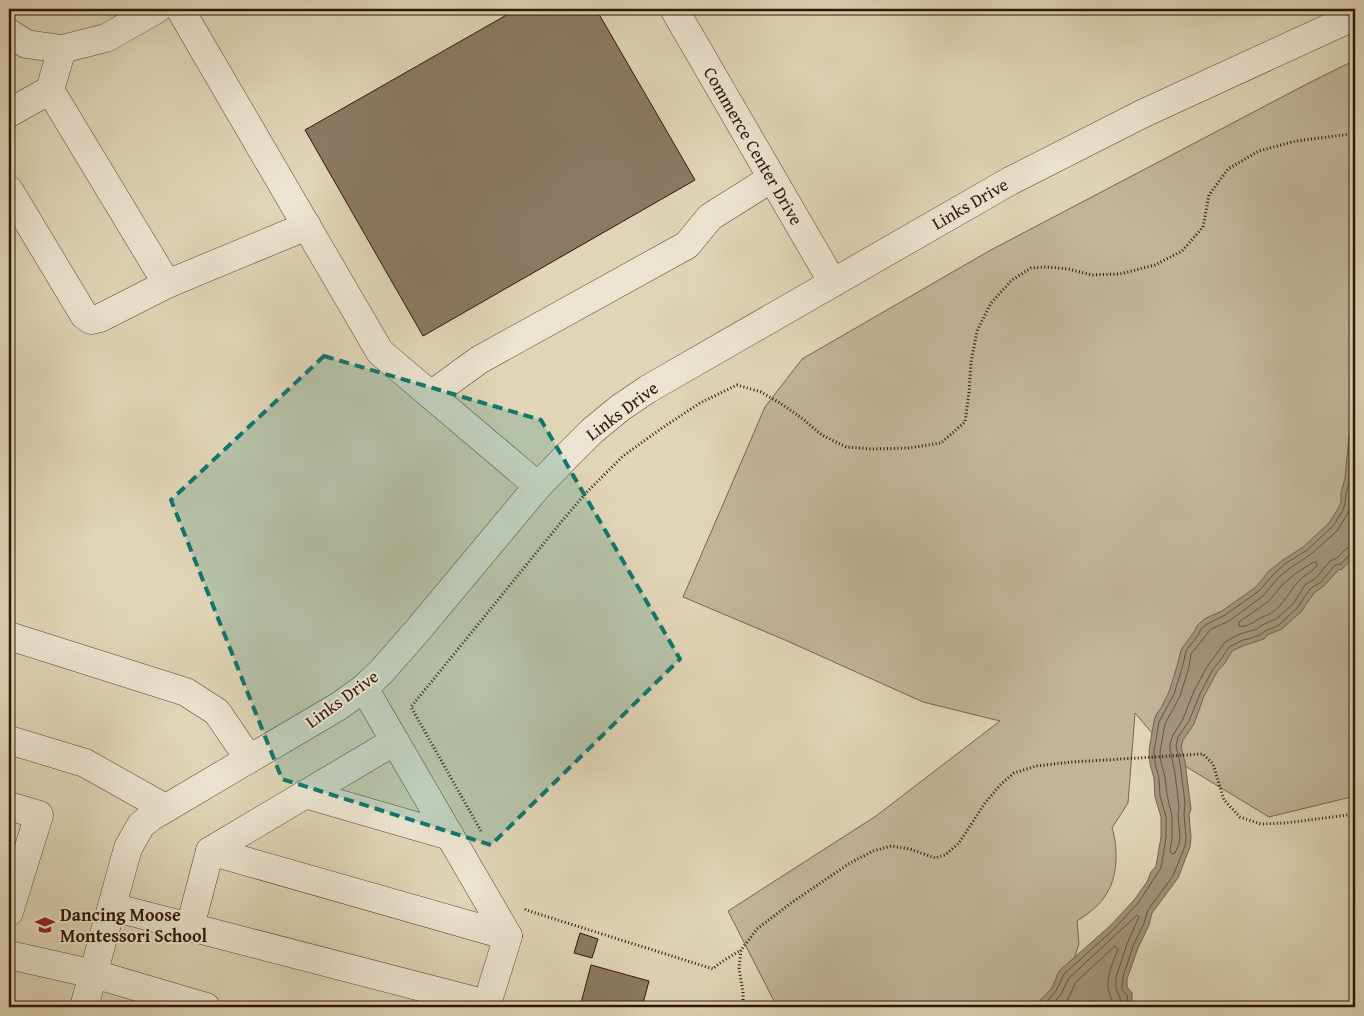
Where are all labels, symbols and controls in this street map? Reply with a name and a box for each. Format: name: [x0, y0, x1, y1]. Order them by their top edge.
street label: Commerce Center Drive: [697, 61, 810, 230]
street label: Links Drive: [926, 171, 1013, 236]
street label: Links Drive: [580, 374, 664, 447]
street label: Links Drive: [300, 663, 384, 734]
place label: Dancing Moose Montessori School: [60, 901, 207, 949]
school or university icon: Dancing Moose Montessori School: [34, 914, 56, 936]

